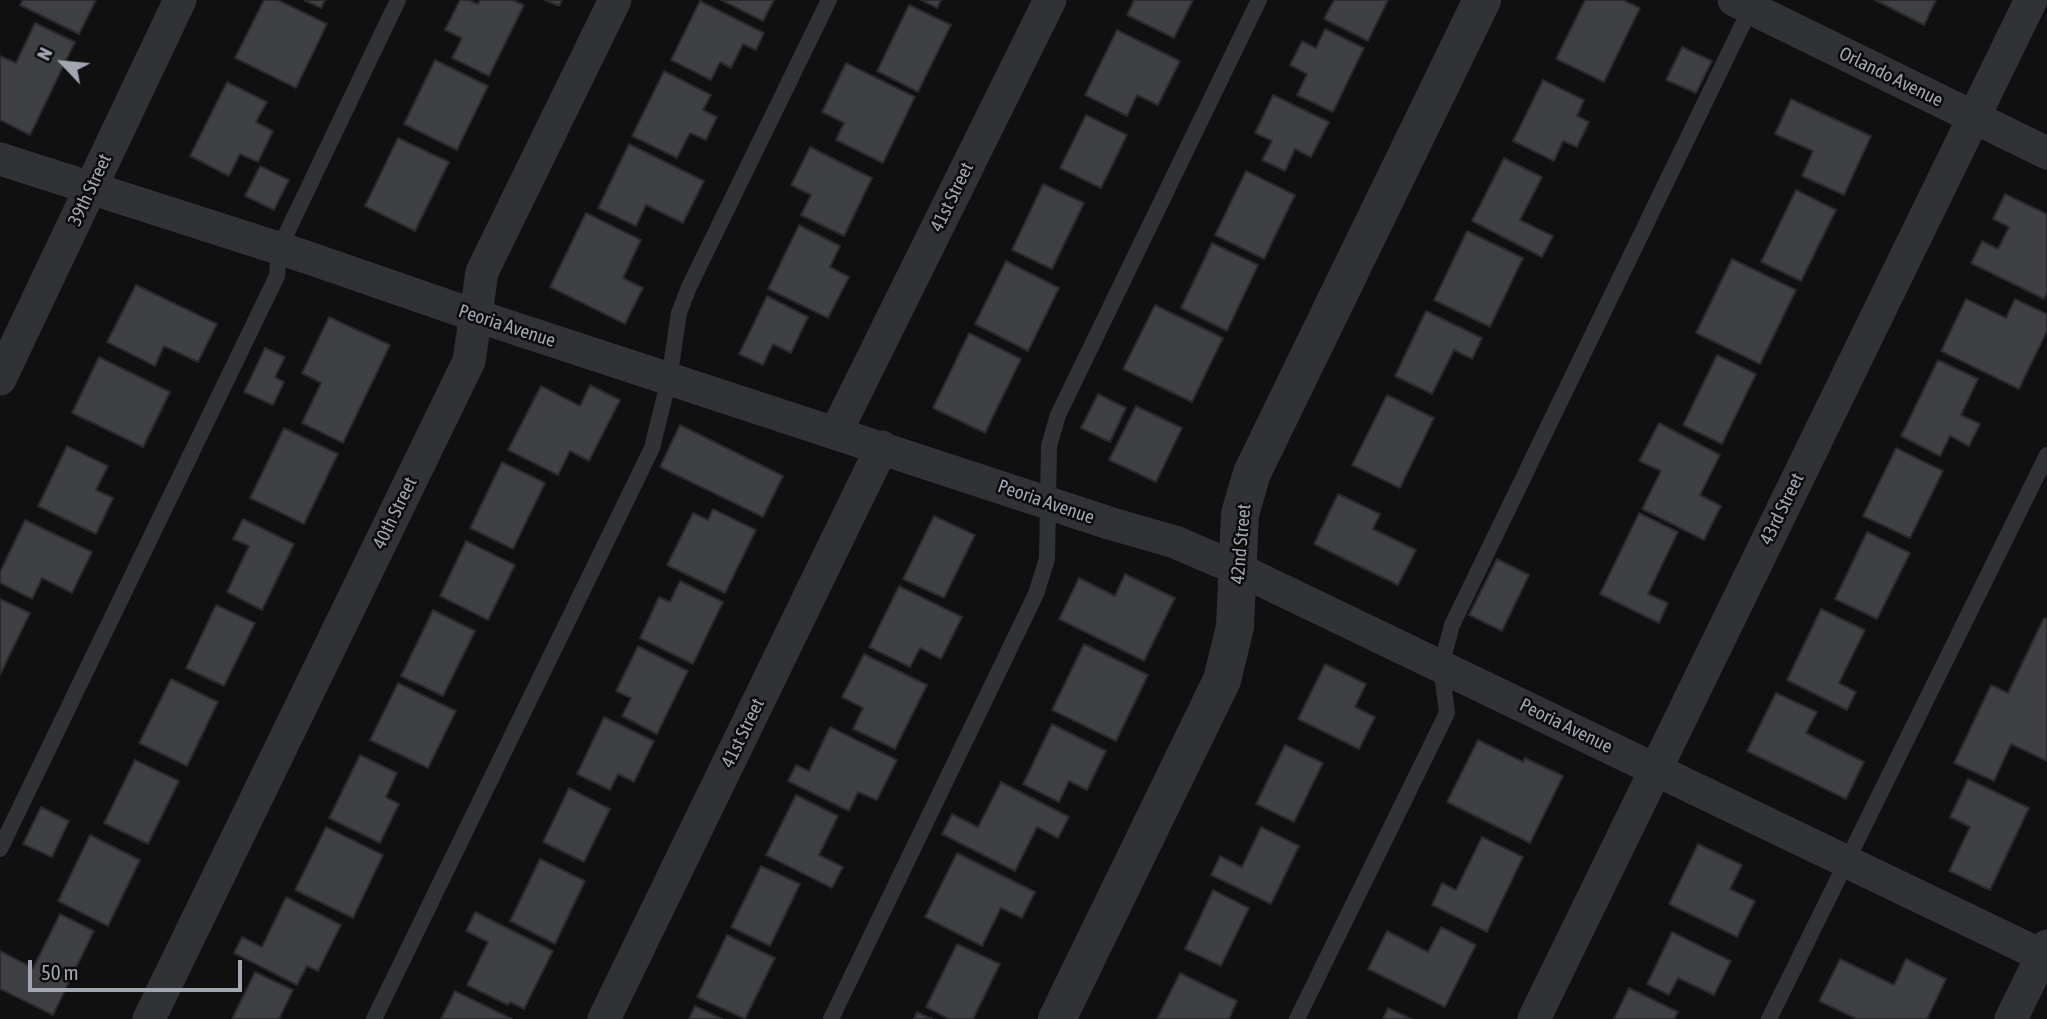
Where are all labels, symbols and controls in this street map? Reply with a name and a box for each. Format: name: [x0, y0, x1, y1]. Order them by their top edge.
north arrow: [28, 28, 98, 98]
street label: Orlando Avenue: [1835, 42, 1947, 112]
text: N: [32, 44, 56, 64]
street label: 39th Street: [63, 150, 117, 230]
street label: 41st Street: [925, 159, 979, 235]
street label: Peoria Avenue: [456, 300, 558, 352]
street label: 43rd Street: [1755, 470, 1809, 548]
street label: 40th Street: [368, 473, 422, 553]
street label: Peoria Avenue: [995, 475, 1097, 529]
street label: 42nd Street: [1226, 503, 1256, 585]
street label: Peoria Avenue: [1516, 694, 1616, 758]
street label: 41st Street: [716, 695, 770, 771]
scale bar: [32, 946, 245, 990]
text: 50 m: [41, 960, 79, 984]

